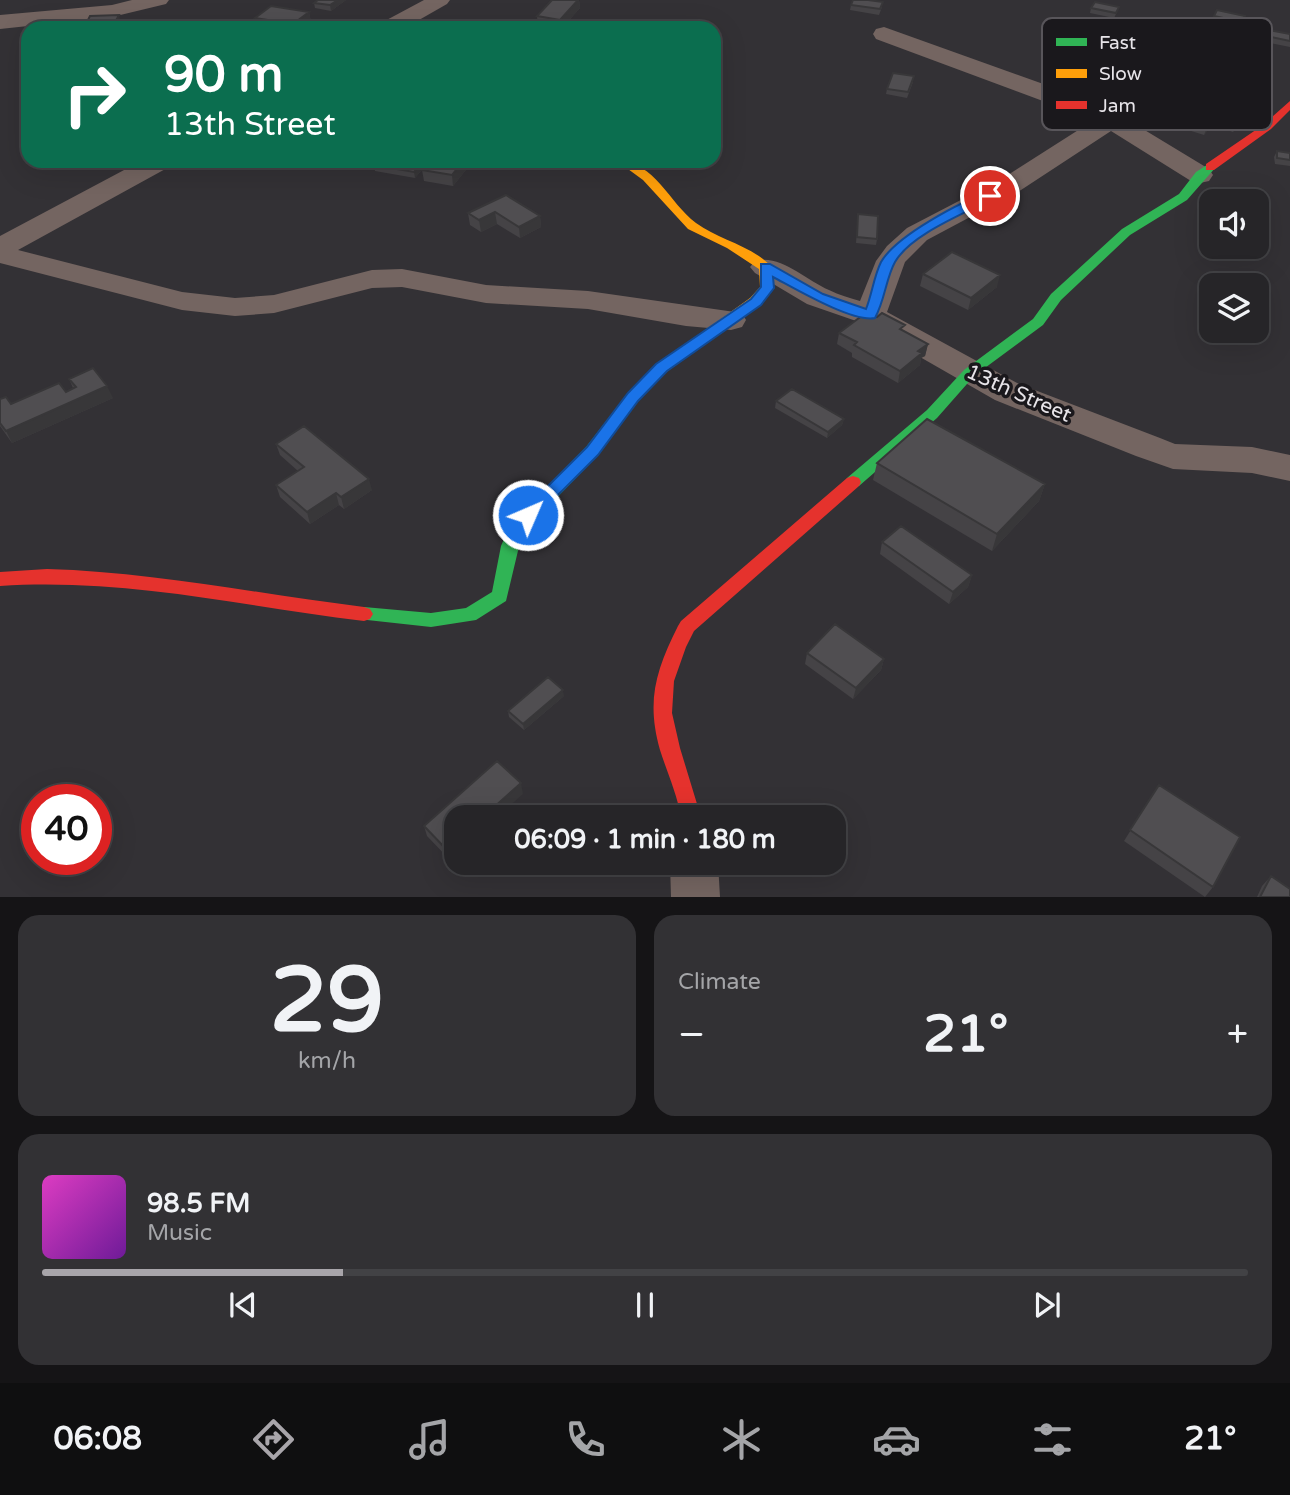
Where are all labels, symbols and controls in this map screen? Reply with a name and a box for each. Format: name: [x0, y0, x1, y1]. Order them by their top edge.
legend: [1042, 18, 1272, 130]
text: Fast: [1099, 32, 1136, 54]
text: 90 m: [164, 46, 283, 105]
icon: right: [49, 49, 140, 140]
text: Slow: [1099, 63, 1142, 85]
text: Jam: [1099, 95, 1136, 117]
text: 13th Street: [164, 106, 336, 144]
pin: [960, 166, 1020, 226]
icon: arrive: [971, 177, 1009, 215]
map controls: [1199, 189, 1269, 343]
button: sound: [1199, 189, 1269, 259]
button: layers: [1199, 273, 1269, 343]
street label: 13th Street: [962, 359, 1075, 428]
position arrow: [491, 478, 565, 552]
speed limit sign: 40: [21, 784, 112, 875]
text: 06:09 · 1 min · 180 m: [514, 824, 776, 855]
text: 29: [270, 946, 384, 1056]
text: Climate: [678, 968, 761, 996]
text: 21°: [923, 1003, 1008, 1066]
text: −: [678, 1012, 705, 1058]
text: +: [1227, 1012, 1248, 1058]
text: km/h: [298, 1047, 356, 1075]
text: 98.5 FM: [147, 1188, 250, 1219]
text: Music: [147, 1219, 212, 1247]
icon: previous: [224, 1286, 262, 1324]
icon: pause: [626, 1286, 664, 1324]
icon: next: [1028, 1286, 1066, 1324]
icon: directions: [249, 1415, 298, 1464]
icon: music: [405, 1415, 454, 1464]
icon: phone: [561, 1415, 610, 1464]
icon: climate: [717, 1415, 766, 1464]
icon: car: [872, 1415, 921, 1464]
icon: filters: [1028, 1415, 1077, 1464]
text: 06:08: [53, 1420, 142, 1458]
text: 21°: [1184, 1420, 1236, 1458]

